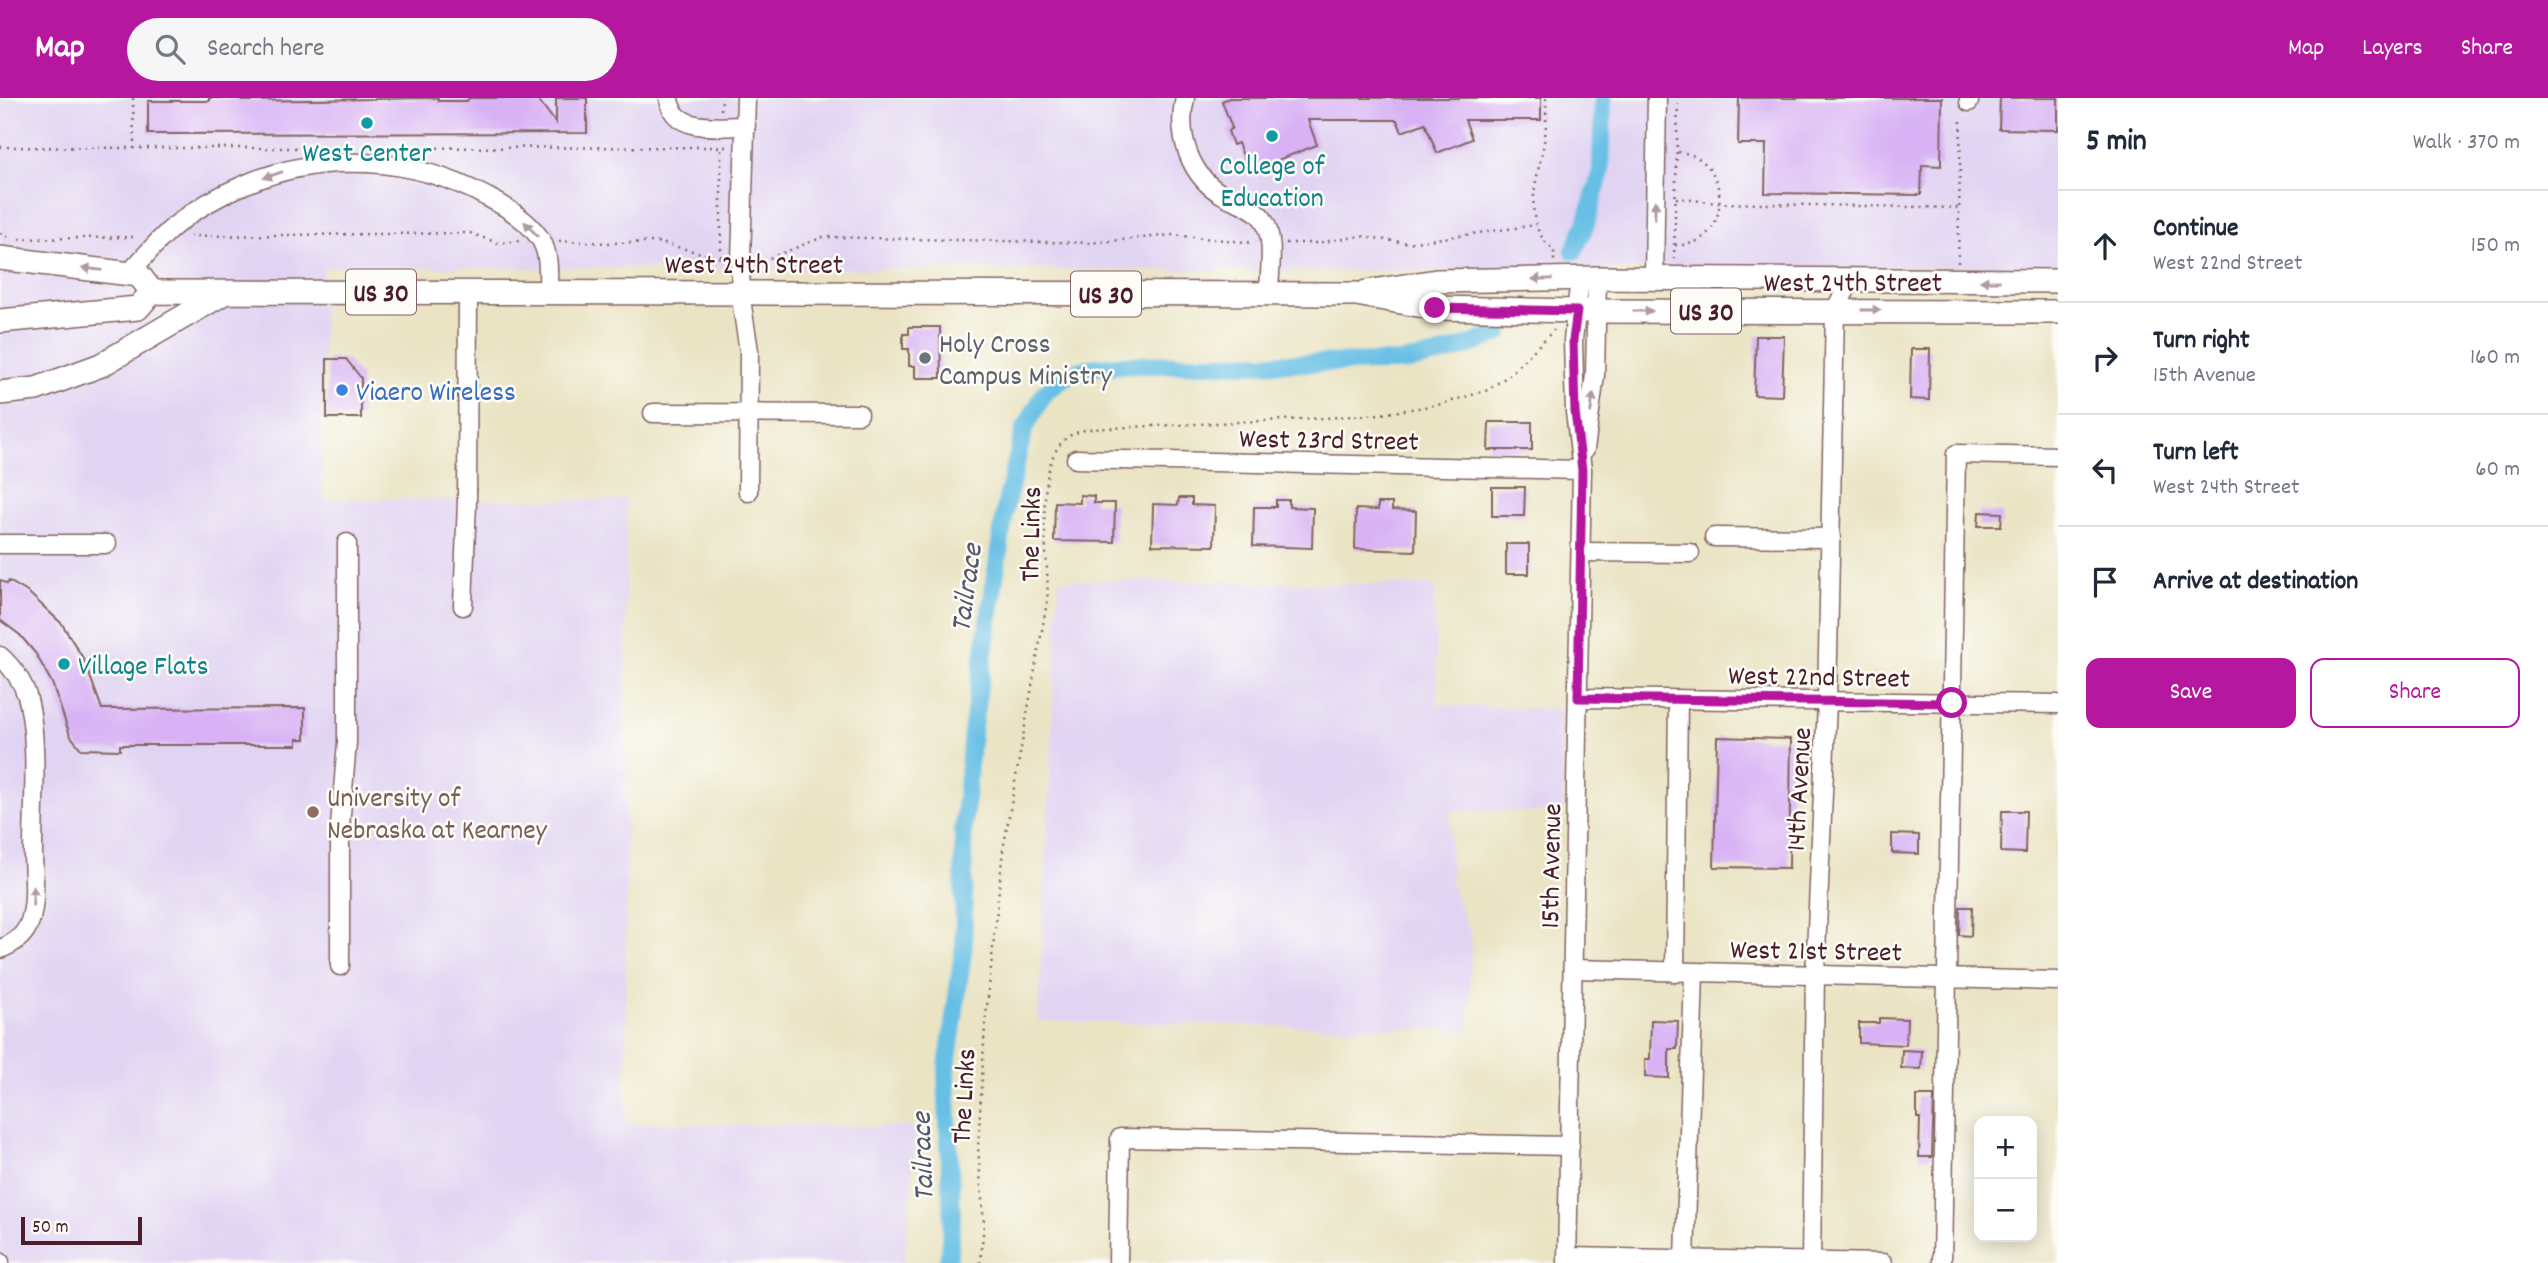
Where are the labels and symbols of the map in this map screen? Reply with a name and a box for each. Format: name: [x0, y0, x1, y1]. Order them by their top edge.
marker: West Center: [359, 115, 375, 131]
marker: College of Education: [1264, 128, 1280, 144]
place label: West Center: [302, 136, 432, 176]
place label: College of Education: [1219, 149, 1326, 221]
one-way arrow: [262, 170, 283, 180]
one-way arrow: [1649, 198, 1661, 220]
one-way arrow: [522, 221, 539, 238]
street label: West 24th Street: [665, 248, 843, 288]
one-way arrow: [81, 264, 103, 275]
street label: West 24th Street: [1764, 266, 1942, 306]
road number: US 30: [346, 270, 416, 314]
road number: US 30: [1071, 272, 1141, 316]
one-way arrow: [1531, 273, 1553, 284]
one-way arrow: [1979, 275, 2001, 287]
road number: US 30: [1671, 288, 1741, 333]
route end: [1419, 292, 1450, 323]
one-way arrow: [1633, 305, 1655, 317]
one-way arrow: [1860, 305, 1882, 316]
place label: Holy Cross Campus Ministry: [939, 327, 1112, 399]
marker: Holy Cross Campus Ministry: [917, 350, 933, 366]
place label: Viaero Wireless: [356, 375, 516, 415]
marker: Viaero Wireless: [334, 382, 350, 398]
one-way arrow: [1587, 392, 1598, 414]
street label: West 23rd Street: [1239, 421, 1419, 465]
street label: The Links: [1013, 486, 1055, 582]
water label: Tailrace: [942, 540, 997, 636]
place label: Village Flats: [78, 649, 208, 689]
marker: Village Flats: [56, 656, 72, 672]
street label: West 22nd Street: [1728, 658, 1910, 702]
route start: [1936, 687, 1967, 718]
street label: 14th Avenue: [1779, 726, 1825, 852]
place label: University of Nebraska at Kearney: [327, 781, 548, 853]
street label: 15th Avenue: [1533, 803, 1575, 929]
marker: University of Nebraska at Kearney: [305, 804, 321, 820]
one-way arrow: [27, 885, 38, 907]
street label: West 21st Street: [1730, 933, 1902, 975]
street label: The Links: [945, 1048, 989, 1145]
water label: Tailrace: [902, 1110, 949, 1202]
scale bar: [21, 1214, 142, 1246]

